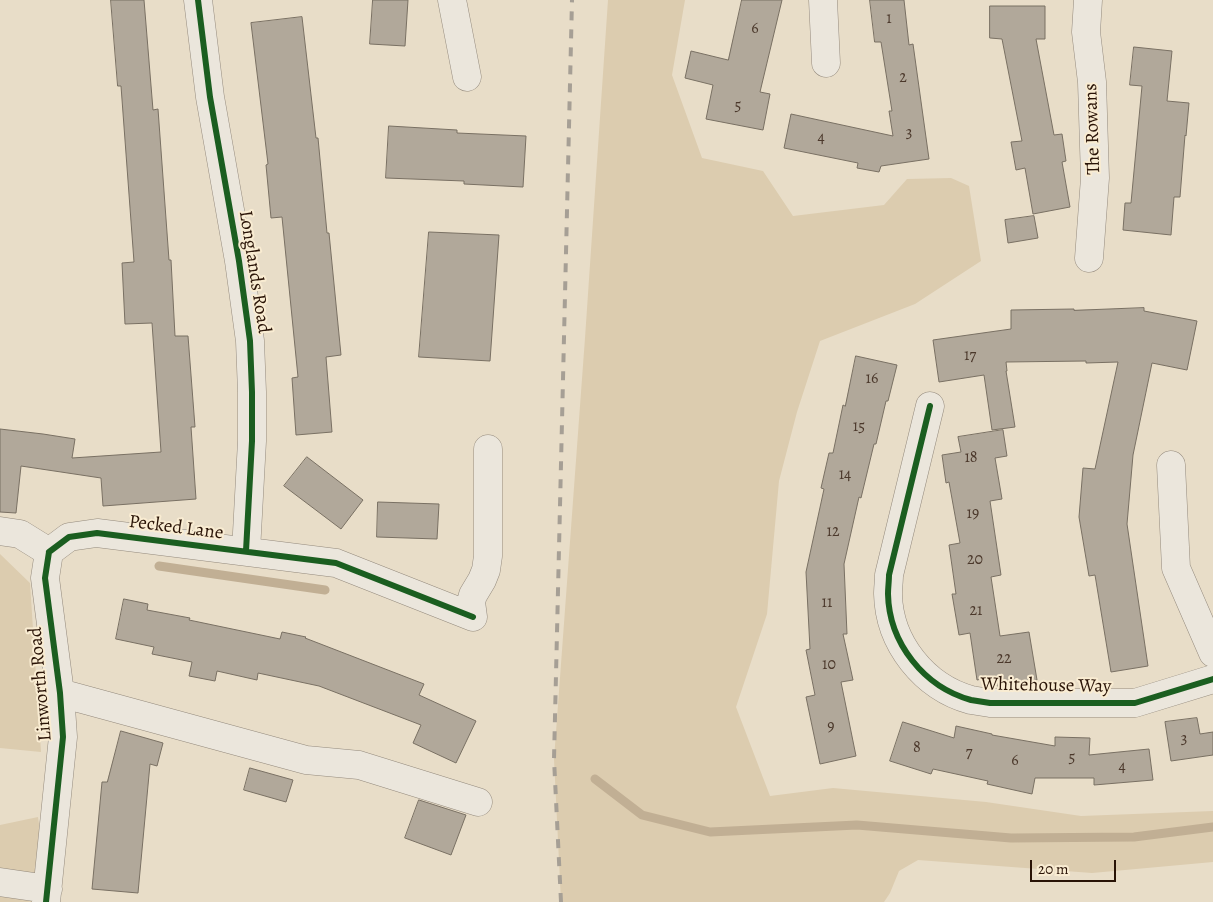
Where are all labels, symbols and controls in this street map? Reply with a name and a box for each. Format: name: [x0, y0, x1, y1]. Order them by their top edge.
house number: 1: [886, 9, 892, 29]
house number: 6: [751, 19, 759, 39]
house number: 2: [899, 68, 907, 88]
street label: The Rowans: [1080, 83, 1106, 175]
house number: 5: [735, 96, 741, 116]
house number: 3: [906, 123, 912, 143]
house number: 4: [817, 128, 825, 148]
street label: Longlands Road: [233, 209, 275, 335]
house number: 17: [964, 346, 976, 366]
house number: 16: [866, 369, 878, 389]
house number: 15: [853, 417, 865, 437]
house number: 18: [964, 448, 978, 468]
house number: 14: [839, 465, 851, 485]
house number: 19: [967, 504, 979, 524]
street label: Pecked Lane: [127, 511, 225, 545]
house number: 12: [826, 522, 840, 542]
house number: 20: [967, 550, 983, 570]
house number: 11: [822, 593, 832, 613]
house number: 21: [969, 601, 983, 621]
street label: Linworth Road: [25, 626, 57, 742]
house number: 22: [996, 649, 1012, 669]
house number: 10: [822, 655, 836, 675]
street label: Whitehouse Way: [980, 673, 1112, 699]
house number: 9: [827, 717, 835, 737]
house number: 3: [1181, 729, 1187, 749]
house number: 8: [913, 738, 921, 758]
house number: 7: [966, 743, 972, 763]
house number: 5: [1069, 748, 1075, 768]
house number: 6: [1011, 751, 1019, 771]
house number: 4: [1118, 757, 1126, 777]
scale bar: [1033, 850, 1119, 882]
text: 20 m: [1038, 859, 1069, 879]

